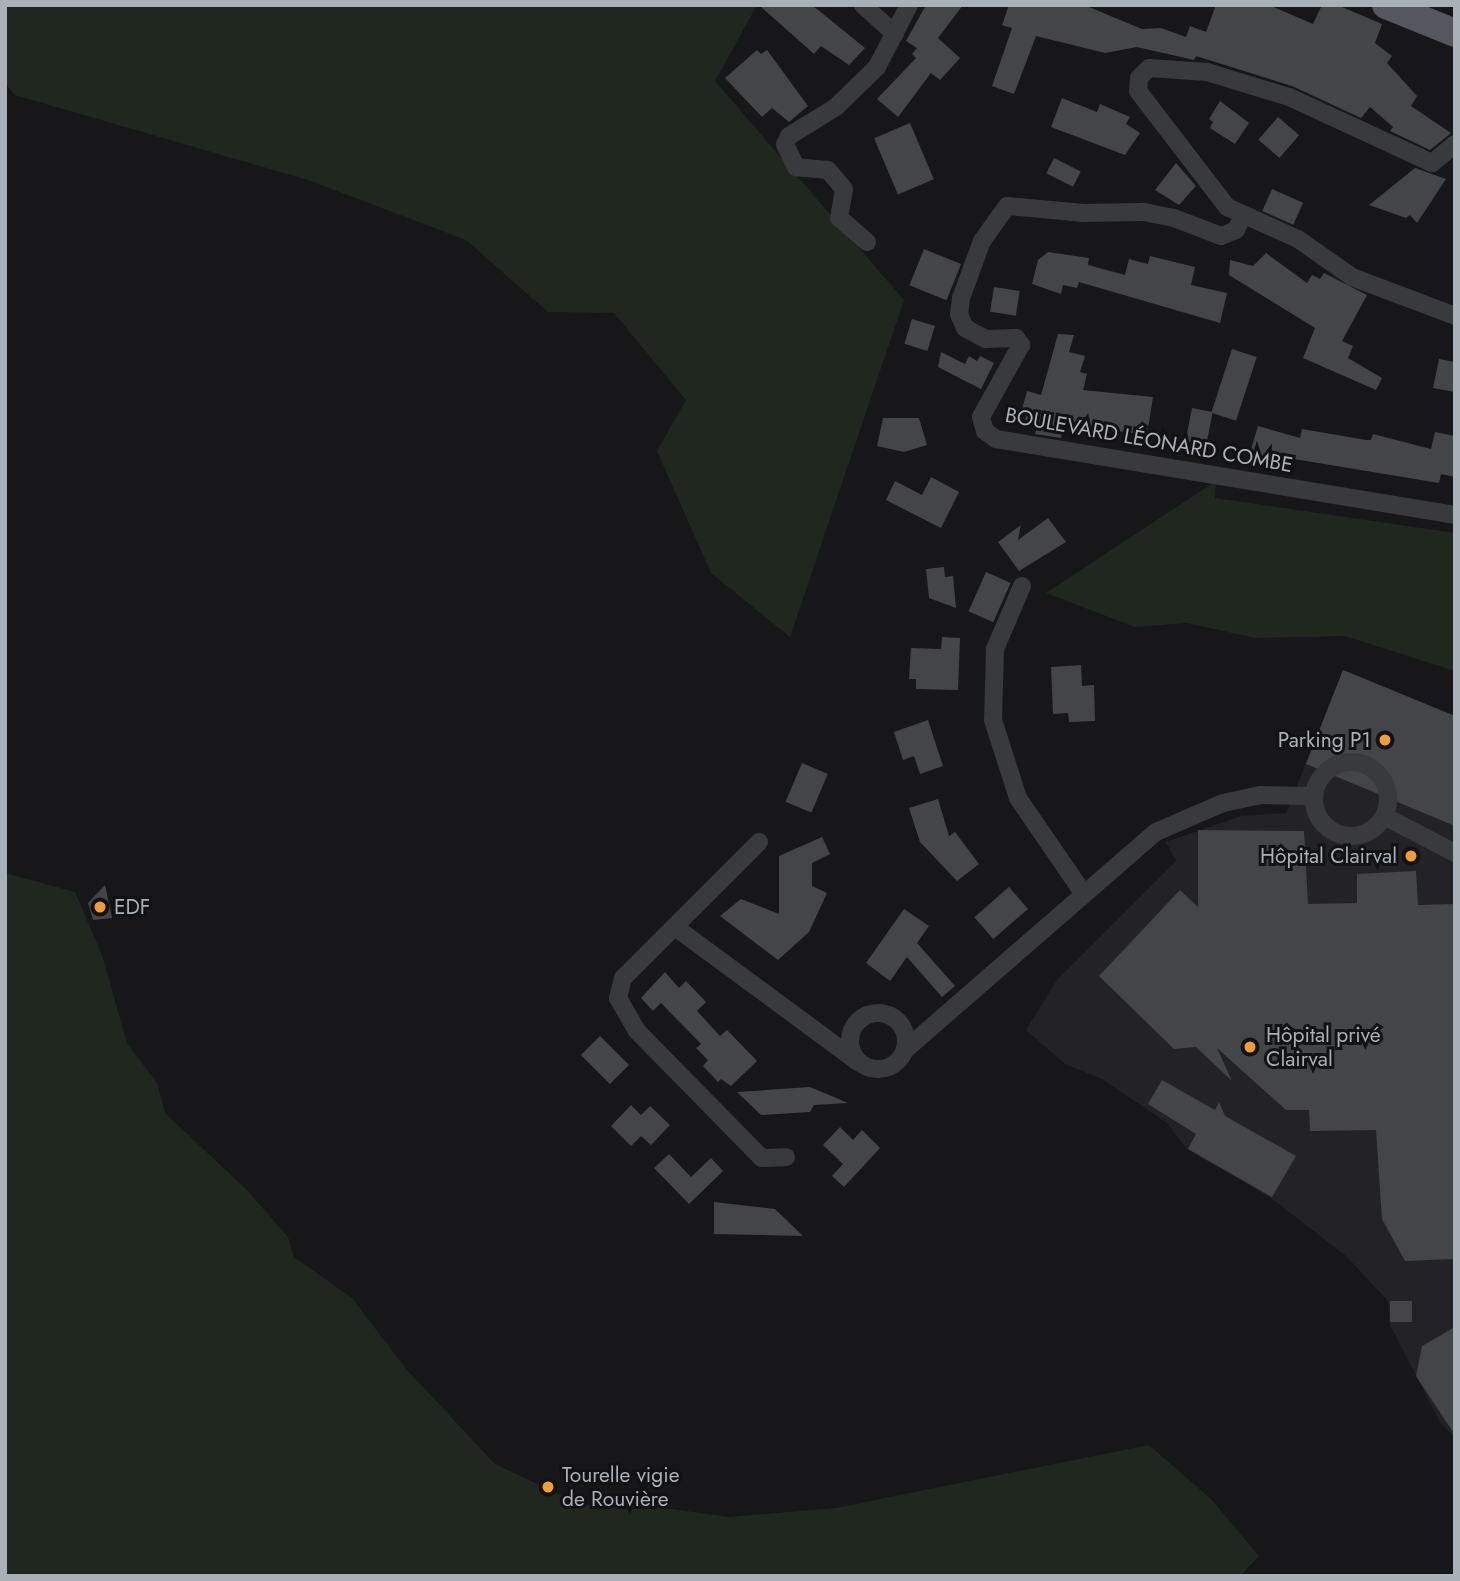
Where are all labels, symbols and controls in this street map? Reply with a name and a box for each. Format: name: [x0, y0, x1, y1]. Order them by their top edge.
street label: BOULEVARD LÉONARD COMBE: [1003, 402, 1295, 478]
place label: Parking P1: [1278, 727, 1371, 753]
marker: Parking P1: [1377, 732, 1393, 748]
place label: Hôpital Clairval: [1260, 843, 1397, 869]
marker: Hôpital Clairval: [1403, 848, 1419, 864]
place label: EDF: [114, 894, 150, 920]
marker: EDF: [92, 899, 108, 915]
place label: Hôpital privé Clairval: [1266, 1022, 1381, 1072]
marker: Hôpital privé Clairval: [1240, 1037, 1260, 1057]
place label: Tourelle vigie de Rouvière: [562, 1462, 680, 1512]
marker: Tourelle vigie de Rouvière: [540, 1479, 556, 1495]

